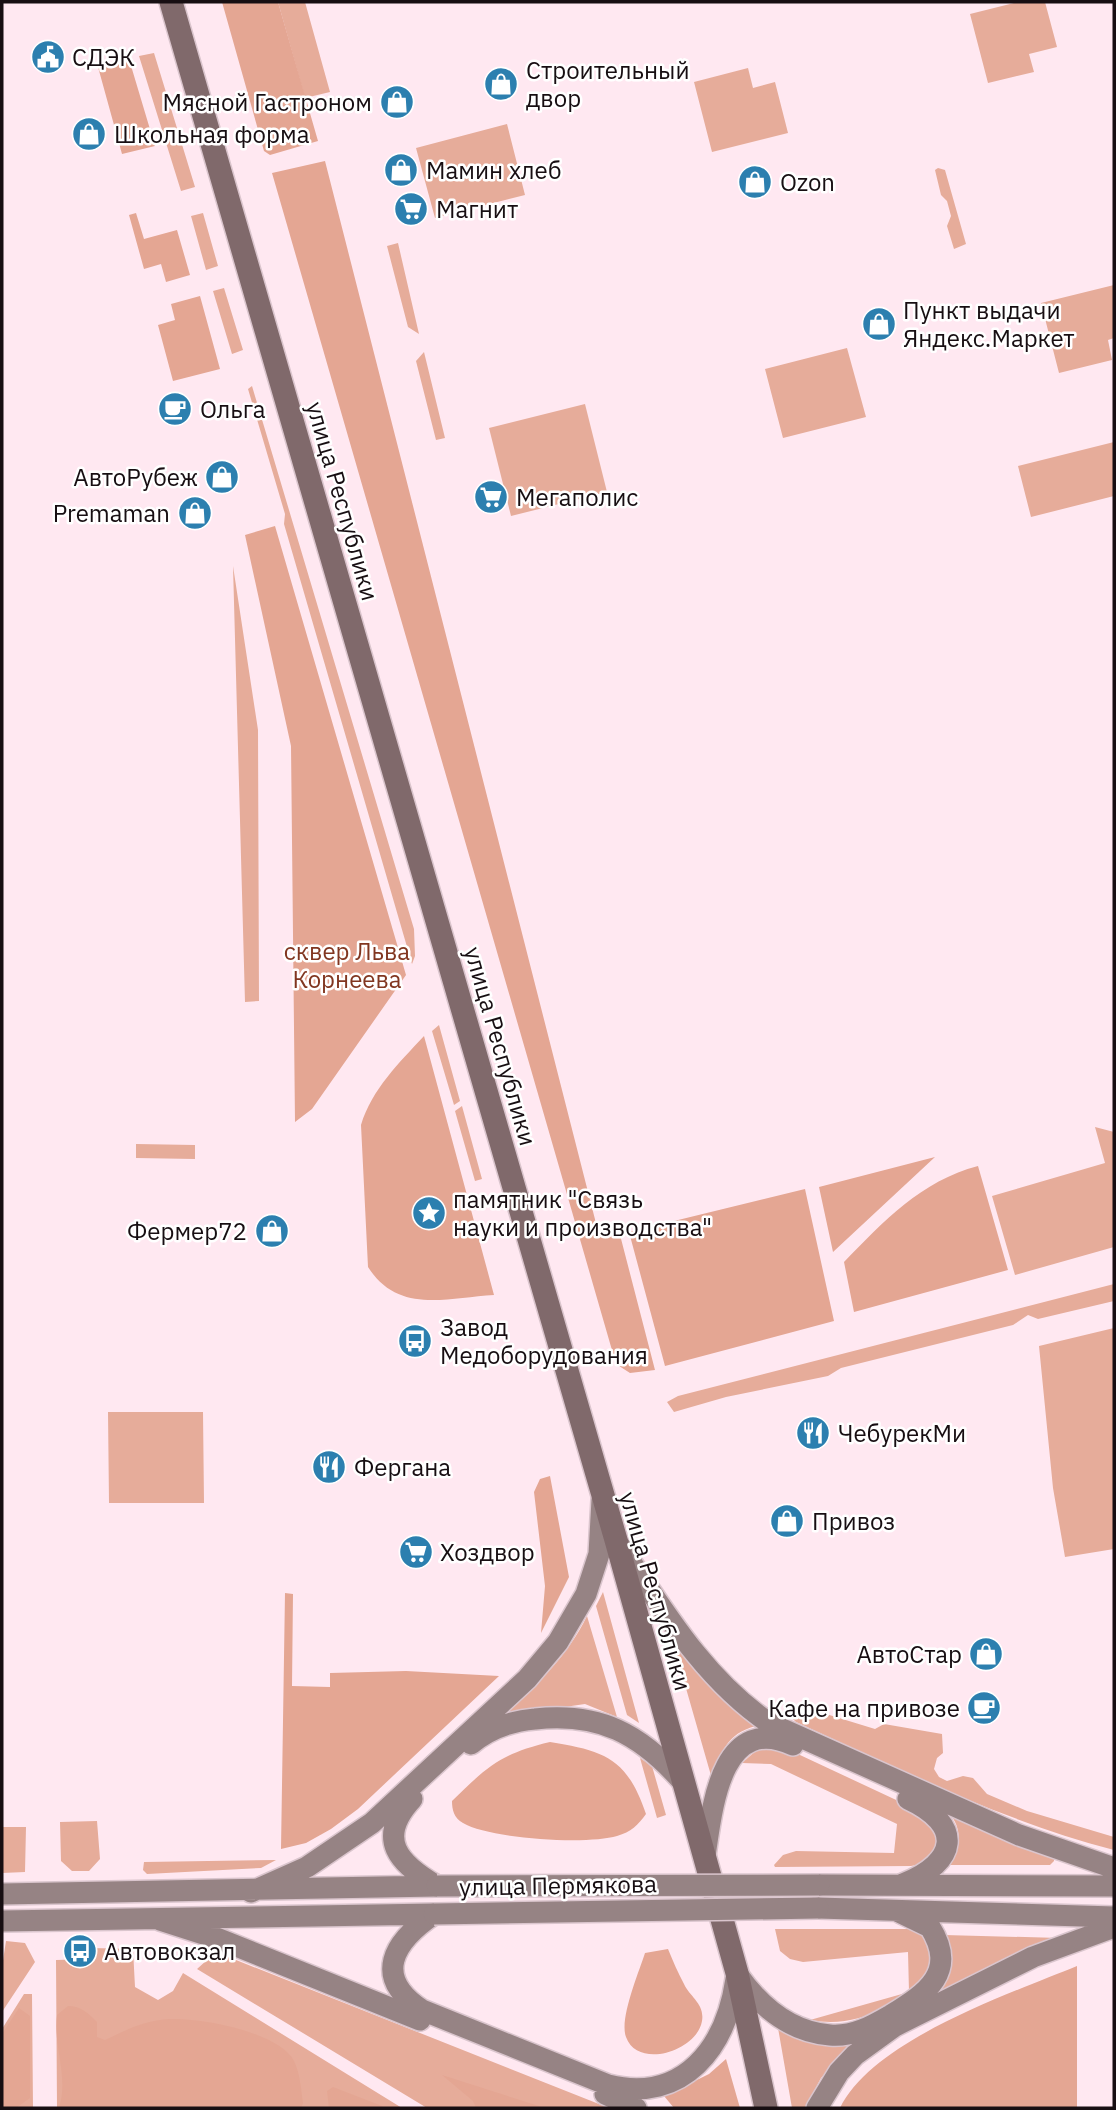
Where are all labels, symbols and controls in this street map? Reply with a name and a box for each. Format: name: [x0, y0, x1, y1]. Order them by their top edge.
public building icon: СДЭК: [29, 38, 67, 76]
place label: СДЭК: [72, 41, 135, 73]
place label: Строительный двор: [526, 54, 690, 114]
shop icon: Строительный двор: [482, 65, 520, 103]
shop icon: Мясной Гастроном: [378, 83, 416, 121]
place label: Мясной Гастроном: [162, 86, 372, 118]
shop icon: Школьная форма: [70, 115, 108, 153]
place label: Школьная форма: [114, 118, 310, 150]
shop icon: Мамин хлеб: [382, 151, 420, 189]
place label: Мамин хлеб: [426, 154, 561, 186]
shop icon: Ozon: [736, 163, 774, 201]
place label: Ozon: [780, 166, 835, 198]
supermarket icon: Магнит: [392, 190, 430, 228]
place label: Магнит: [436, 193, 518, 225]
place label: Пункт выдачи Яндекс.Маркет: [903, 294, 1075, 354]
shop icon: Пункт выдачи Яндекс.Маркет: [860, 305, 898, 343]
cafe icon: Ольга: [156, 390, 194, 428]
place label: Ольга: [200, 393, 266, 425]
street label: улица Республики: [299, 398, 387, 604]
shop icon: АвтоРубеж: [203, 458, 241, 496]
place label: АвтоРубеж: [73, 461, 198, 493]
supermarket icon: Мегаполис: [472, 478, 510, 516]
place label: Мегаполис: [516, 481, 638, 513]
shop icon: Premaman: [176, 494, 214, 532]
place label: Premaman: [53, 497, 170, 529]
park label: сквер Льва Корнеева: [284, 935, 410, 995]
street label: улица Республики: [457, 943, 545, 1149]
place label: памятник "Связь науки и производства": [453, 1183, 712, 1243]
place icon: памятник "Связь науки и производства": [410, 1194, 448, 1232]
shop icon: Фермер72: [253, 1212, 291, 1250]
place label: Фермер72: [127, 1215, 247, 1247]
place label: Завод Медоборудования: [440, 1311, 648, 1371]
bus stop icon: Завод Медоборудования: [396, 1322, 434, 1360]
restaurant icon: ЧебурекМи: [794, 1414, 832, 1452]
place label: ЧебурекМи: [838, 1417, 966, 1449]
restaurant icon: Фергана: [310, 1448, 348, 1486]
place label: Фергана: [354, 1451, 451, 1483]
street label: улица Республики: [612, 1488, 700, 1694]
shop icon: Привоз: [768, 1502, 806, 1540]
place label: Привоз: [812, 1505, 895, 1537]
supermarket icon: Хоздвор: [397, 1533, 435, 1571]
place label: Хоздвор: [440, 1536, 535, 1568]
shop icon: АвтоСтар: [967, 1635, 1005, 1673]
place label: АвтоСтар: [856, 1638, 962, 1670]
cafe icon: Кафе на привозе: [965, 1689, 1003, 1727]
place label: Кафе на привозе: [768, 1692, 960, 1724]
street label: улица Пермякова: [459, 1867, 657, 1903]
bus stop icon: Автовокзал: [61, 1932, 99, 1970]
place label: Автовокзал: [104, 1935, 235, 1967]

